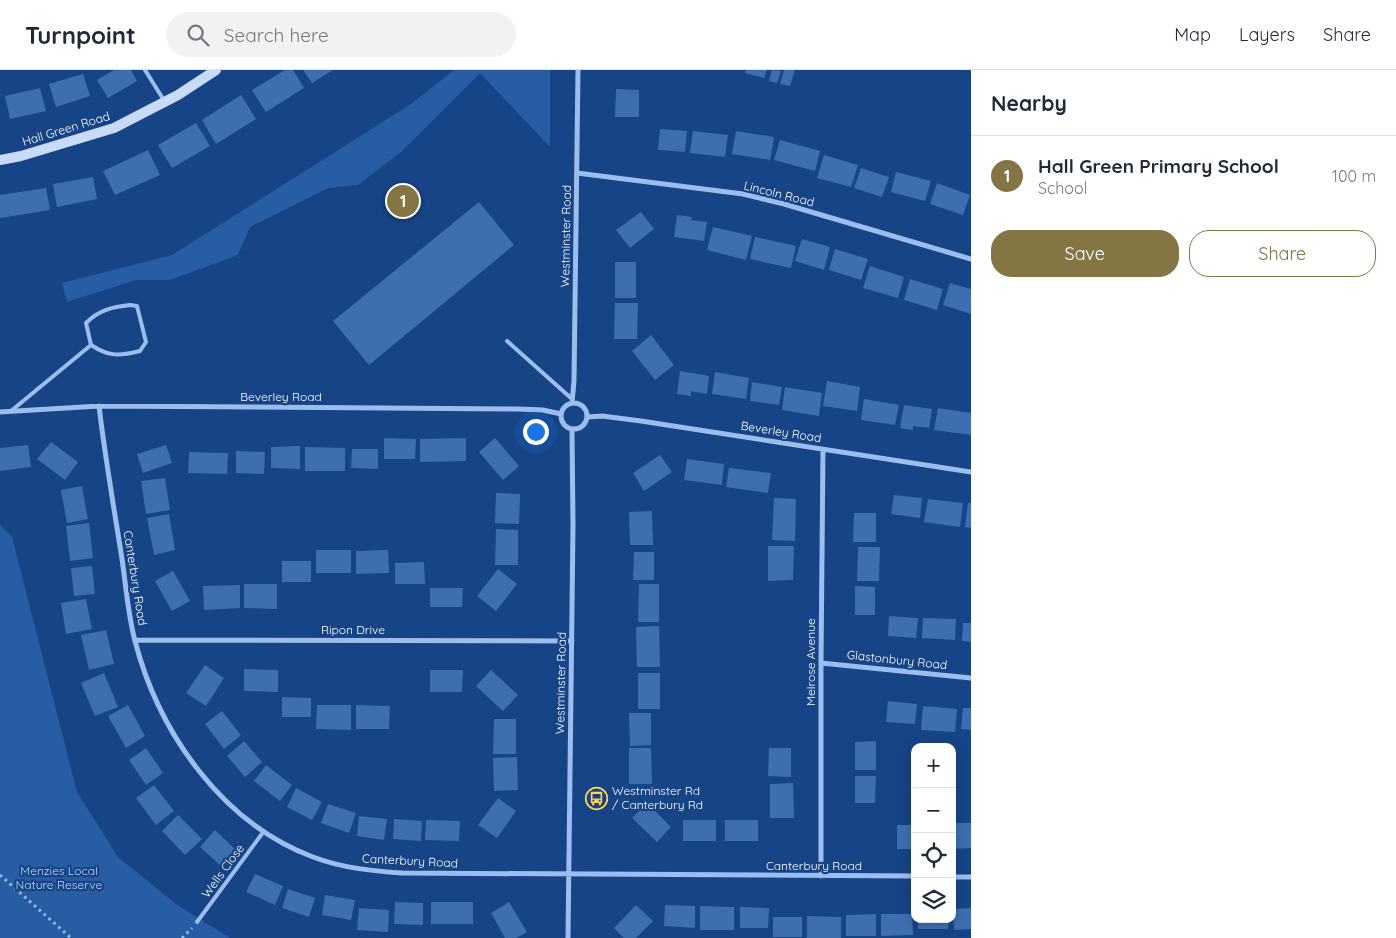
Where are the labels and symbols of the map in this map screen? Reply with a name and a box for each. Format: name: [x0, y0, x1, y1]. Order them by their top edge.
street label: Hall Green Road: [20, 108, 112, 149]
street label: Lincoln Road: [742, 178, 816, 210]
pin: 1: [387, 182, 419, 220]
street label: Westminster Road: [557, 185, 574, 287]
street label: Beverley Road: [240, 389, 322, 404]
street label: Beverley Road: [740, 418, 822, 445]
your location: [523, 419, 549, 445]
street label: Canterbury Road: [121, 529, 150, 627]
street label: Melrose Avenue: [803, 618, 818, 706]
street label: Ripon Drive: [321, 622, 385, 637]
street label: Westminster Road: [552, 632, 569, 734]
street label: Glastonbury Road: [846, 647, 948, 672]
place label: Westminster Rd / Canterbury Rd: [612, 783, 703, 812]
bus stop icon: Westminster Rd / Canterbury Rd: [584, 786, 608, 810]
street label: Wells Close: [198, 841, 247, 900]
street label: Canterbury Road: [362, 850, 458, 871]
street label: Canterbury Road: [766, 858, 862, 873]
park label: Menzies Local Nature Reserve: [16, 863, 103, 892]

